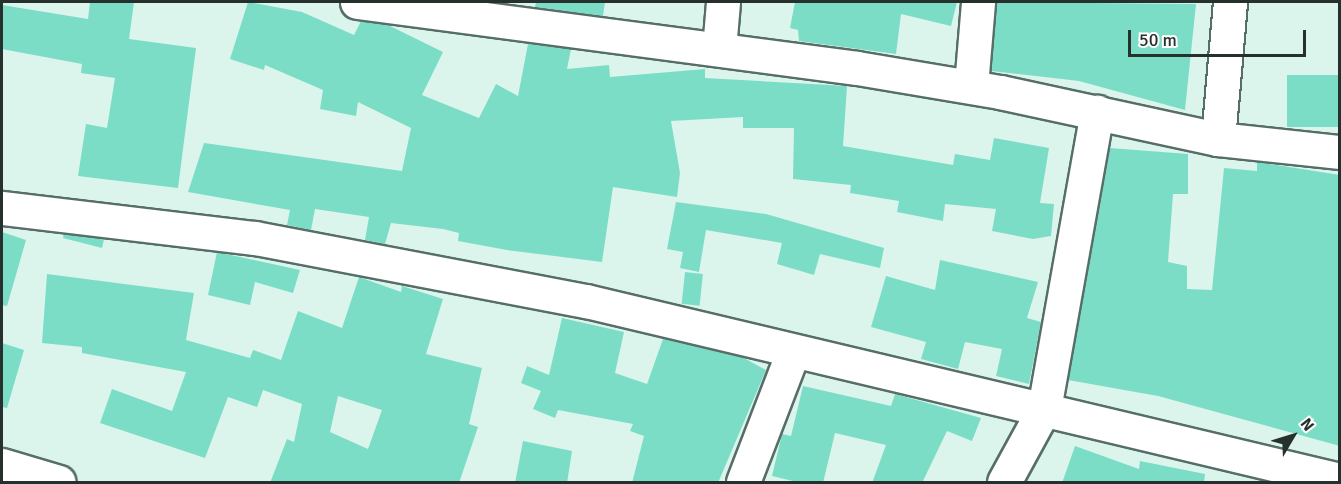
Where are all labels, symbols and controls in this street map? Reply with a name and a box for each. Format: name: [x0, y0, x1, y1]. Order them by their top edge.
scale bar: [1131, 18, 1310, 56]
text: 50 m: [1139, 29, 1177, 51]
north arrow: [1263, 406, 1323, 466]
text: N: [1296, 414, 1318, 435]

